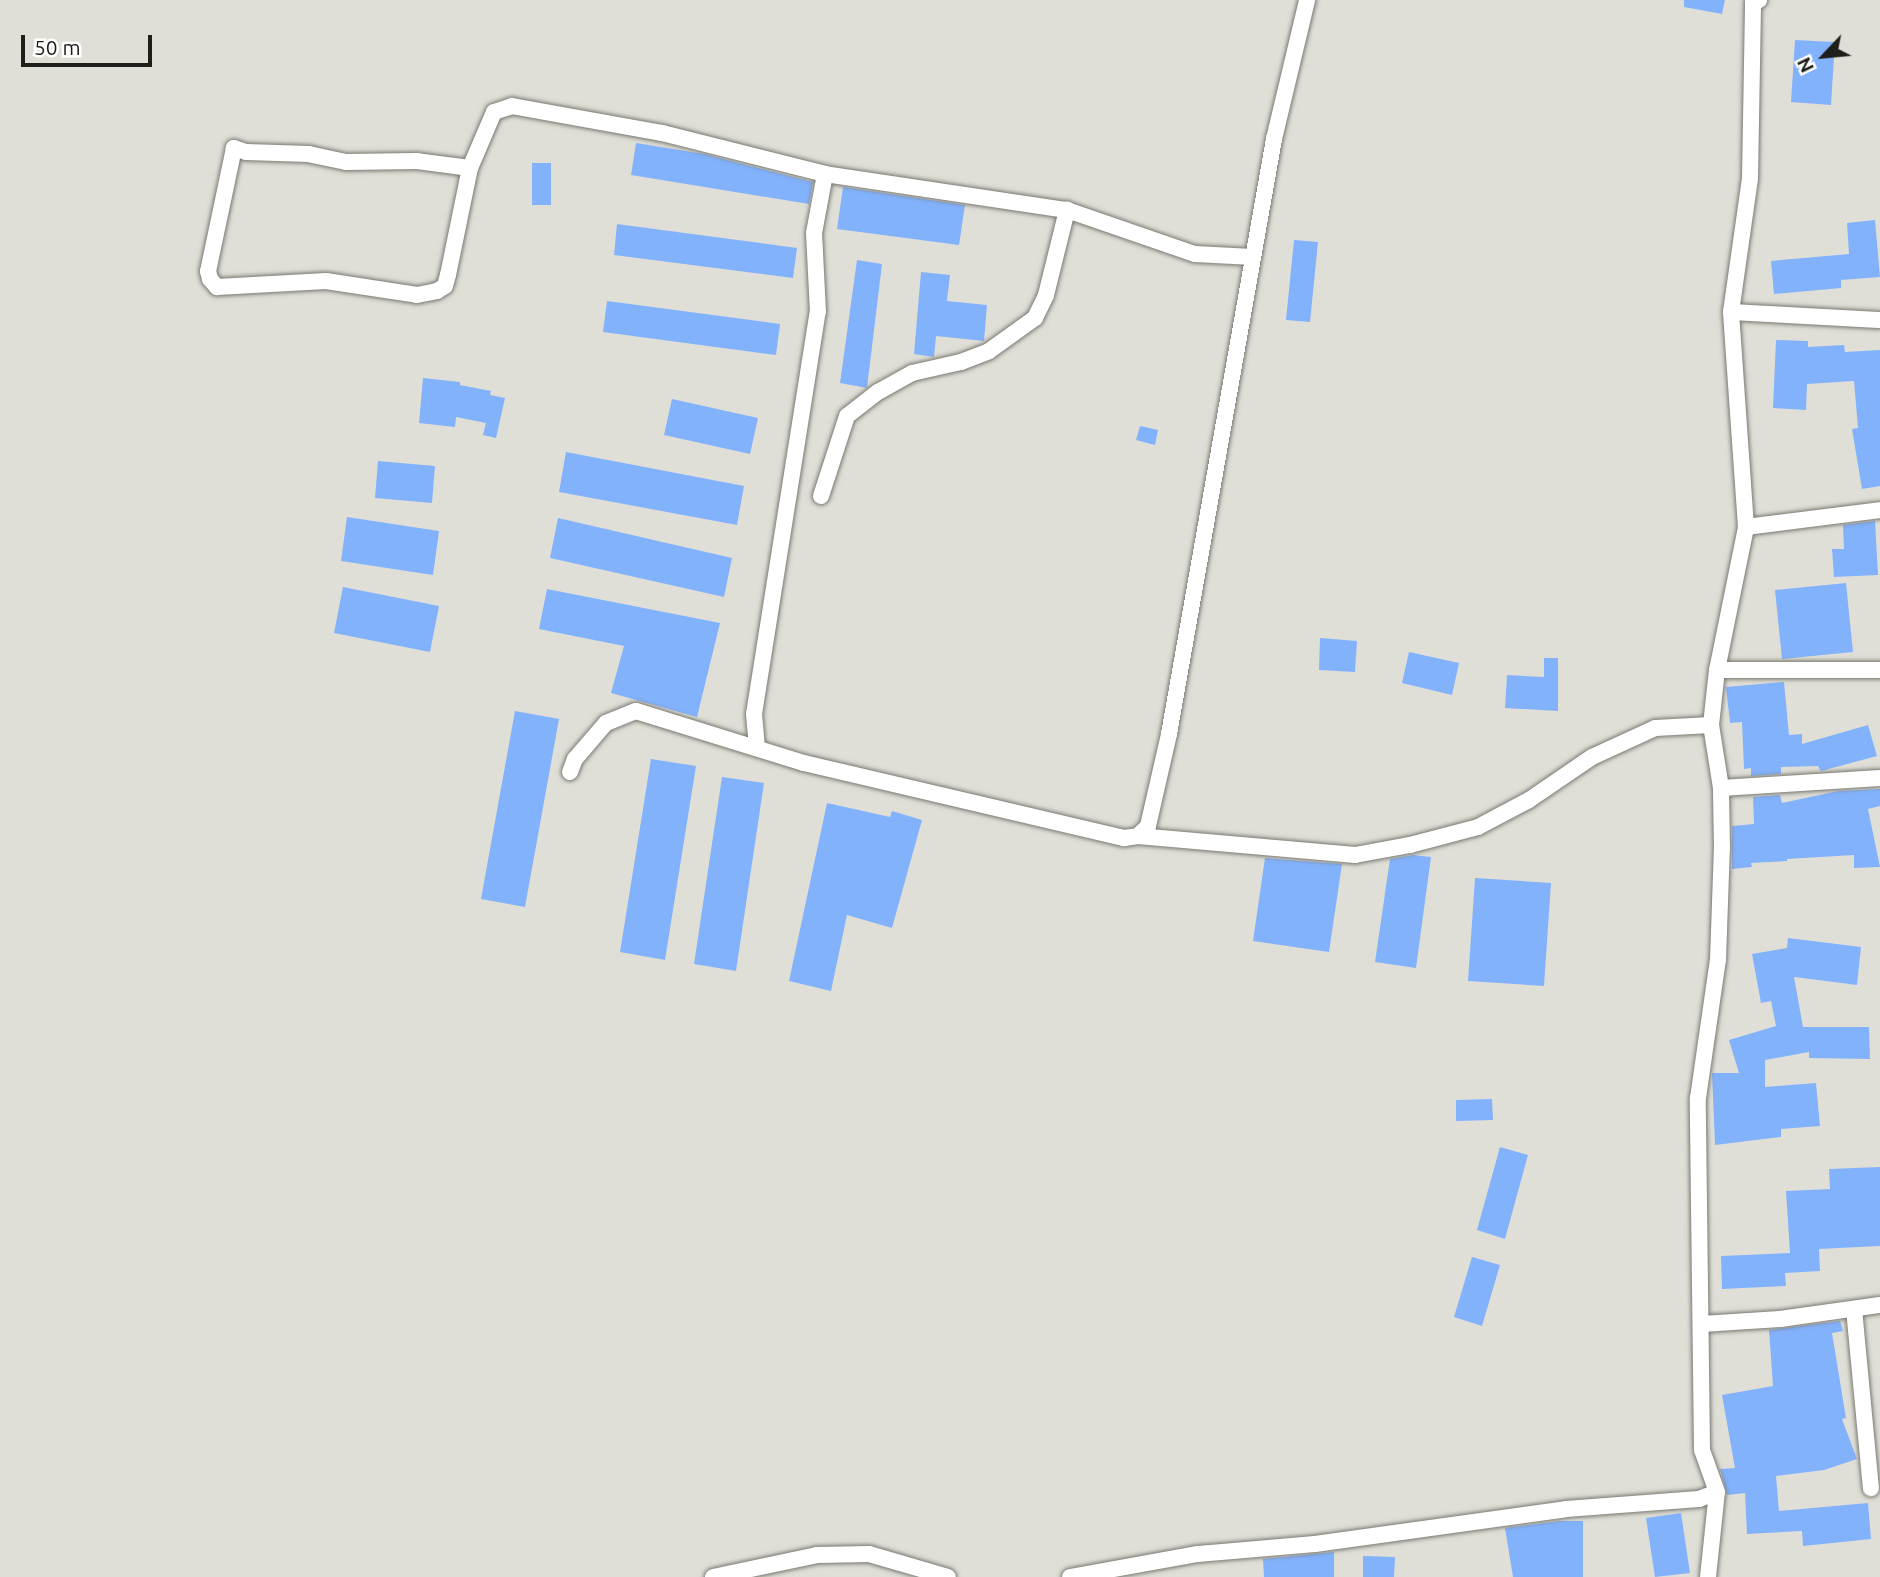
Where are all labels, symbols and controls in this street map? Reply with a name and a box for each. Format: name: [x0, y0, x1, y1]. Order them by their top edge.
scale bar: [24, 21, 156, 65]
north arrow: [1789, 21, 1859, 91]
text: 50 m: [34, 35, 81, 59]
text: N: [1792, 54, 1818, 76]

